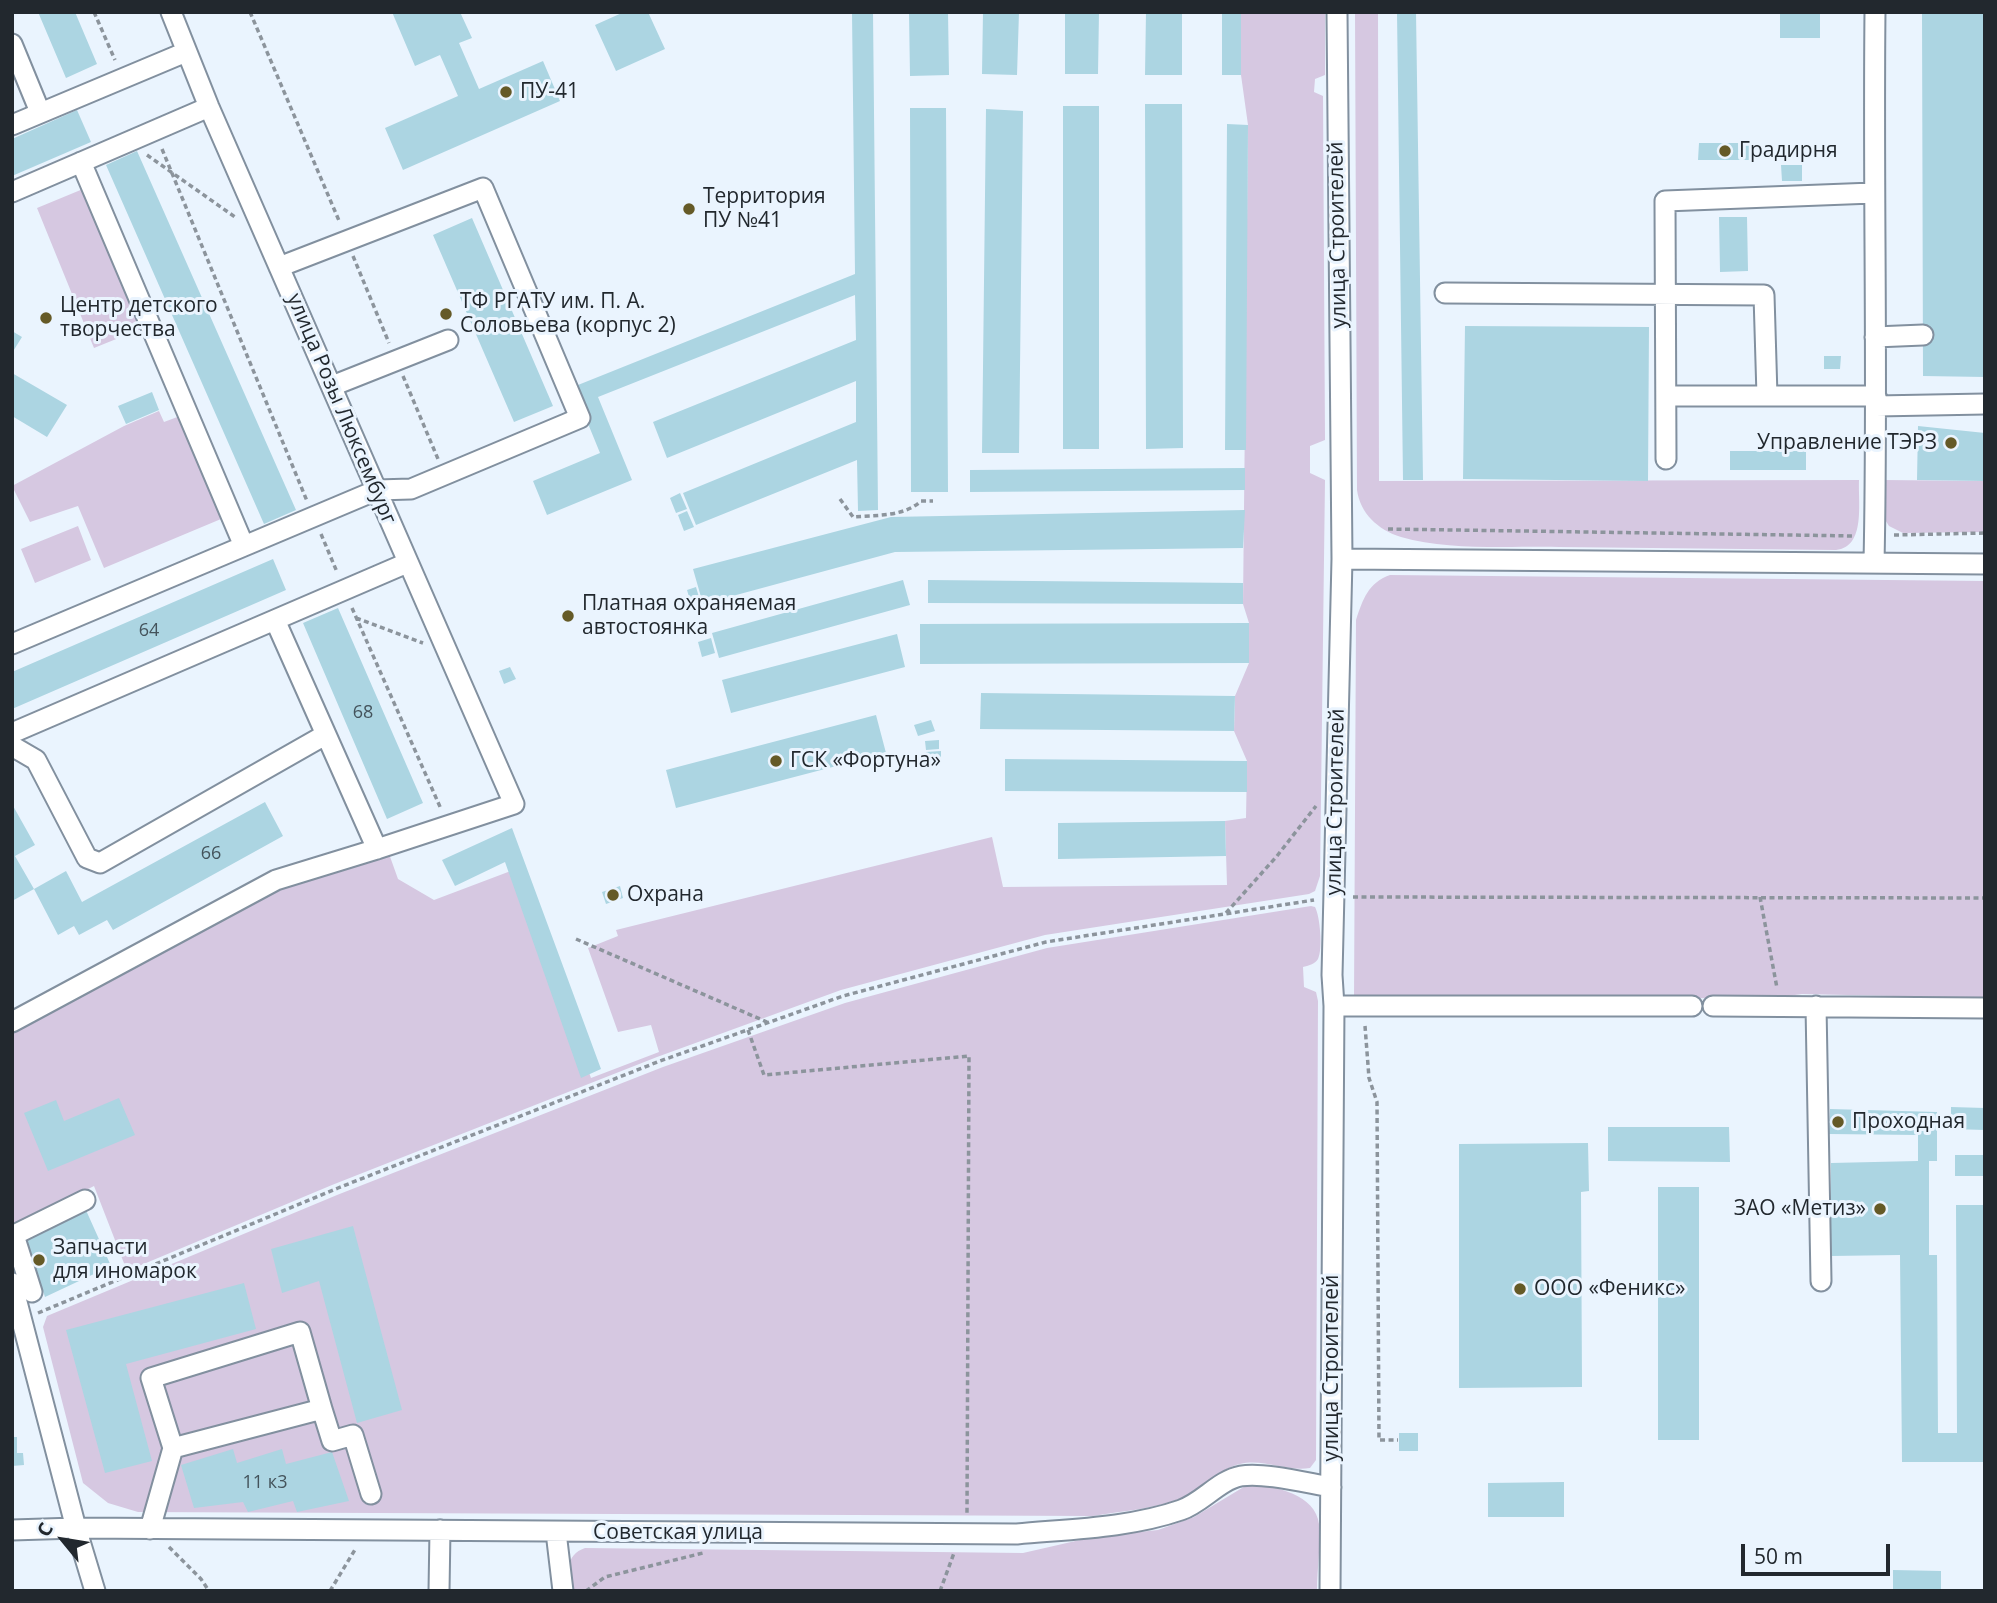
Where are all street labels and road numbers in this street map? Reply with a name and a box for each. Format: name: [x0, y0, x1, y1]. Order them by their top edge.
street label: улица Строителей: [1324, 141, 1352, 329]
street label: улица Розы Люксембург: [281, 290, 401, 528]
street label: улица Строителей: [1322, 708, 1350, 896]
street label: улица Строителей: [1319, 1275, 1345, 1461]
street label: Советская улица: [593, 1520, 763, 1546]

